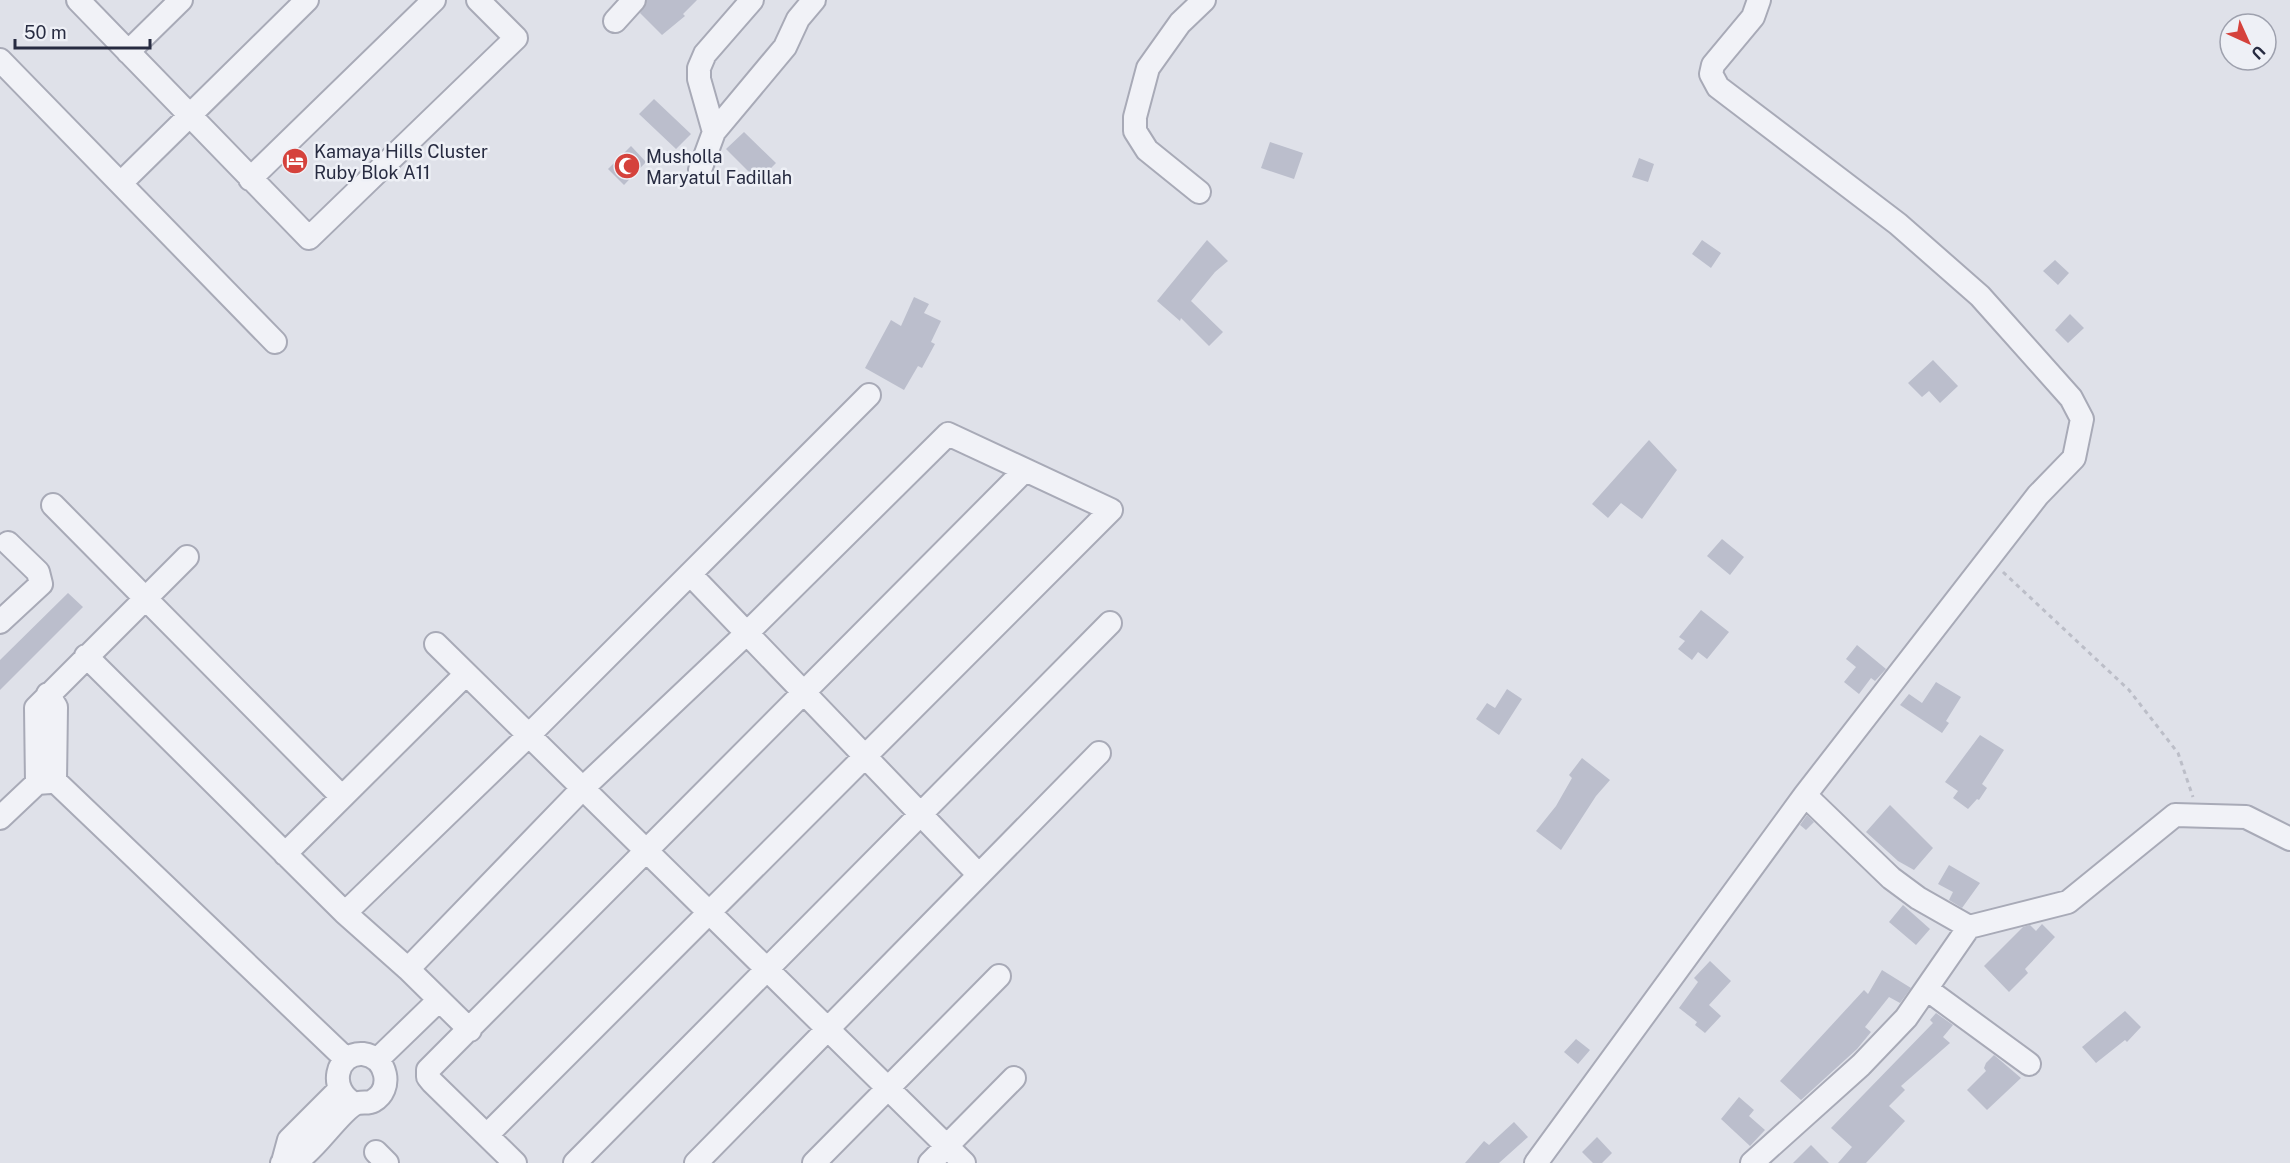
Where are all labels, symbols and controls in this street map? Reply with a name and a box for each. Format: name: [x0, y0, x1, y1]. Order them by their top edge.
scale bar: [15, 12, 150, 50]
north arrow: [2218, 12, 2278, 72]
text: 50 m: [24, 22, 67, 43]
text: U: [2247, 41, 2269, 63]
place label: Kamaya Hills Cluster Ruby Blok A11: [314, 141, 488, 183]
hotel icon: Kamaya Hills Cluster Ruby Blok A11: [280, 146, 310, 176]
place label: Musholla Maryatul Fadillah: [646, 146, 792, 188]
mosque icon: Musholla Maryatul Fadillah: [612, 151, 642, 181]

